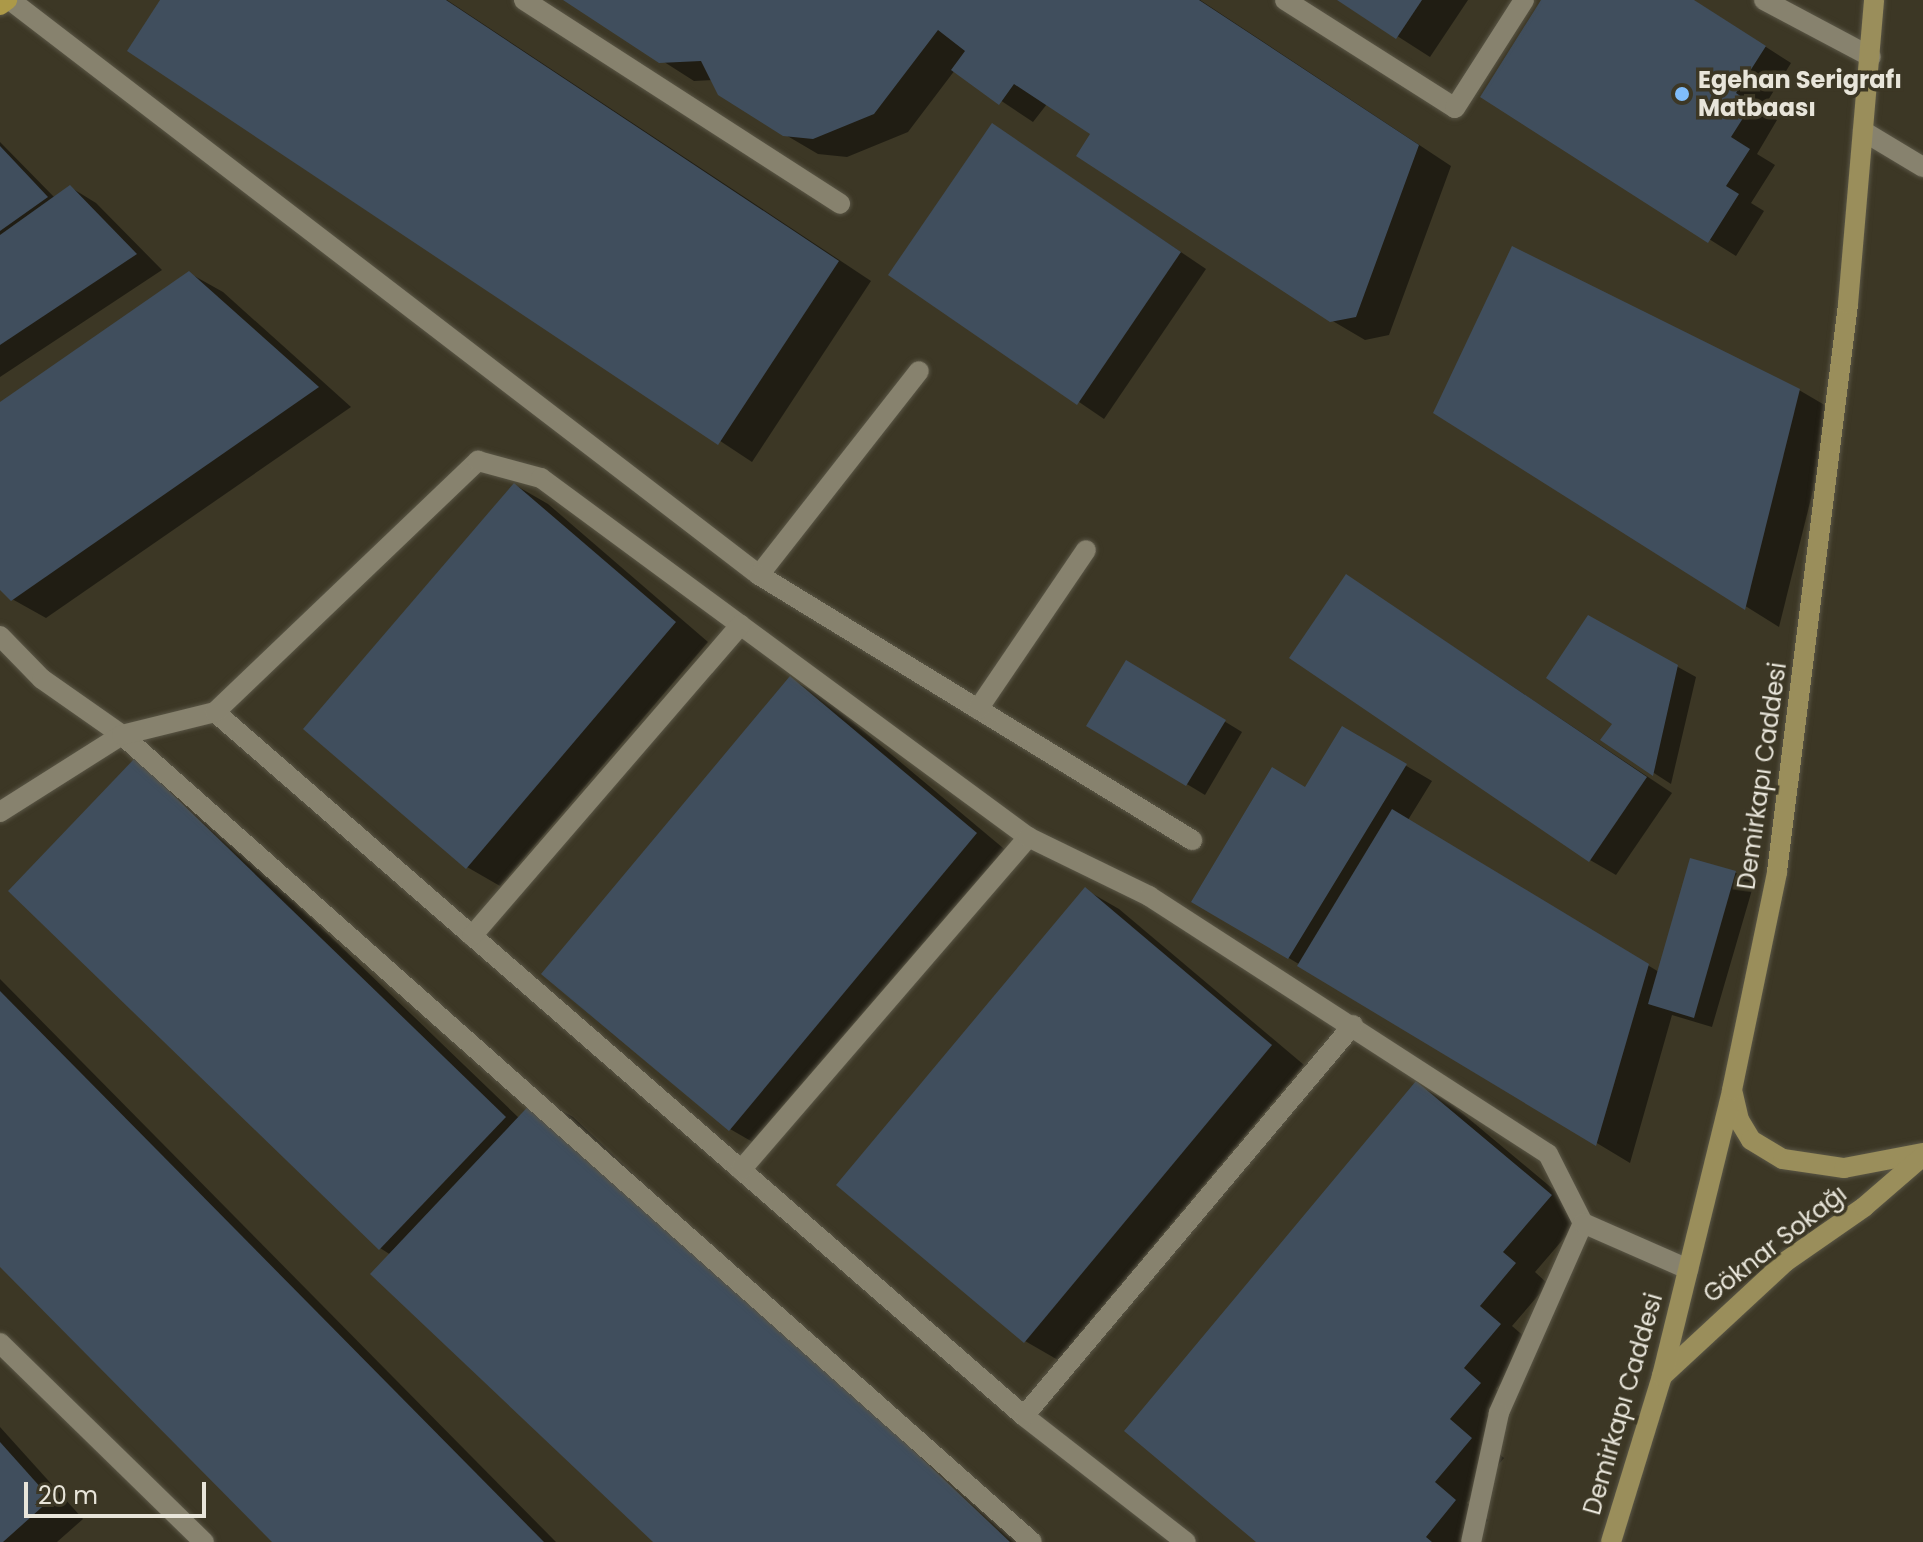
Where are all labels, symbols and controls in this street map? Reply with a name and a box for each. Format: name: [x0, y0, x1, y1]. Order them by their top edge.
place label: Egehan Serigrafı Matbaası: [1698, 66, 1902, 122]
marker: Egehan Serigrafı Matbaası: [1673, 85, 1691, 103]
street label: Demirkapı Caddesi: [1732, 661, 1792, 891]
street label: Göknar Sokağı: [1698, 1179, 1852, 1309]
street label: Demirkapı Caddesi: [1578, 1290, 1668, 1518]
scale bar: [28, 1466, 210, 1516]
text: 20 m: [38, 1479, 98, 1512]

